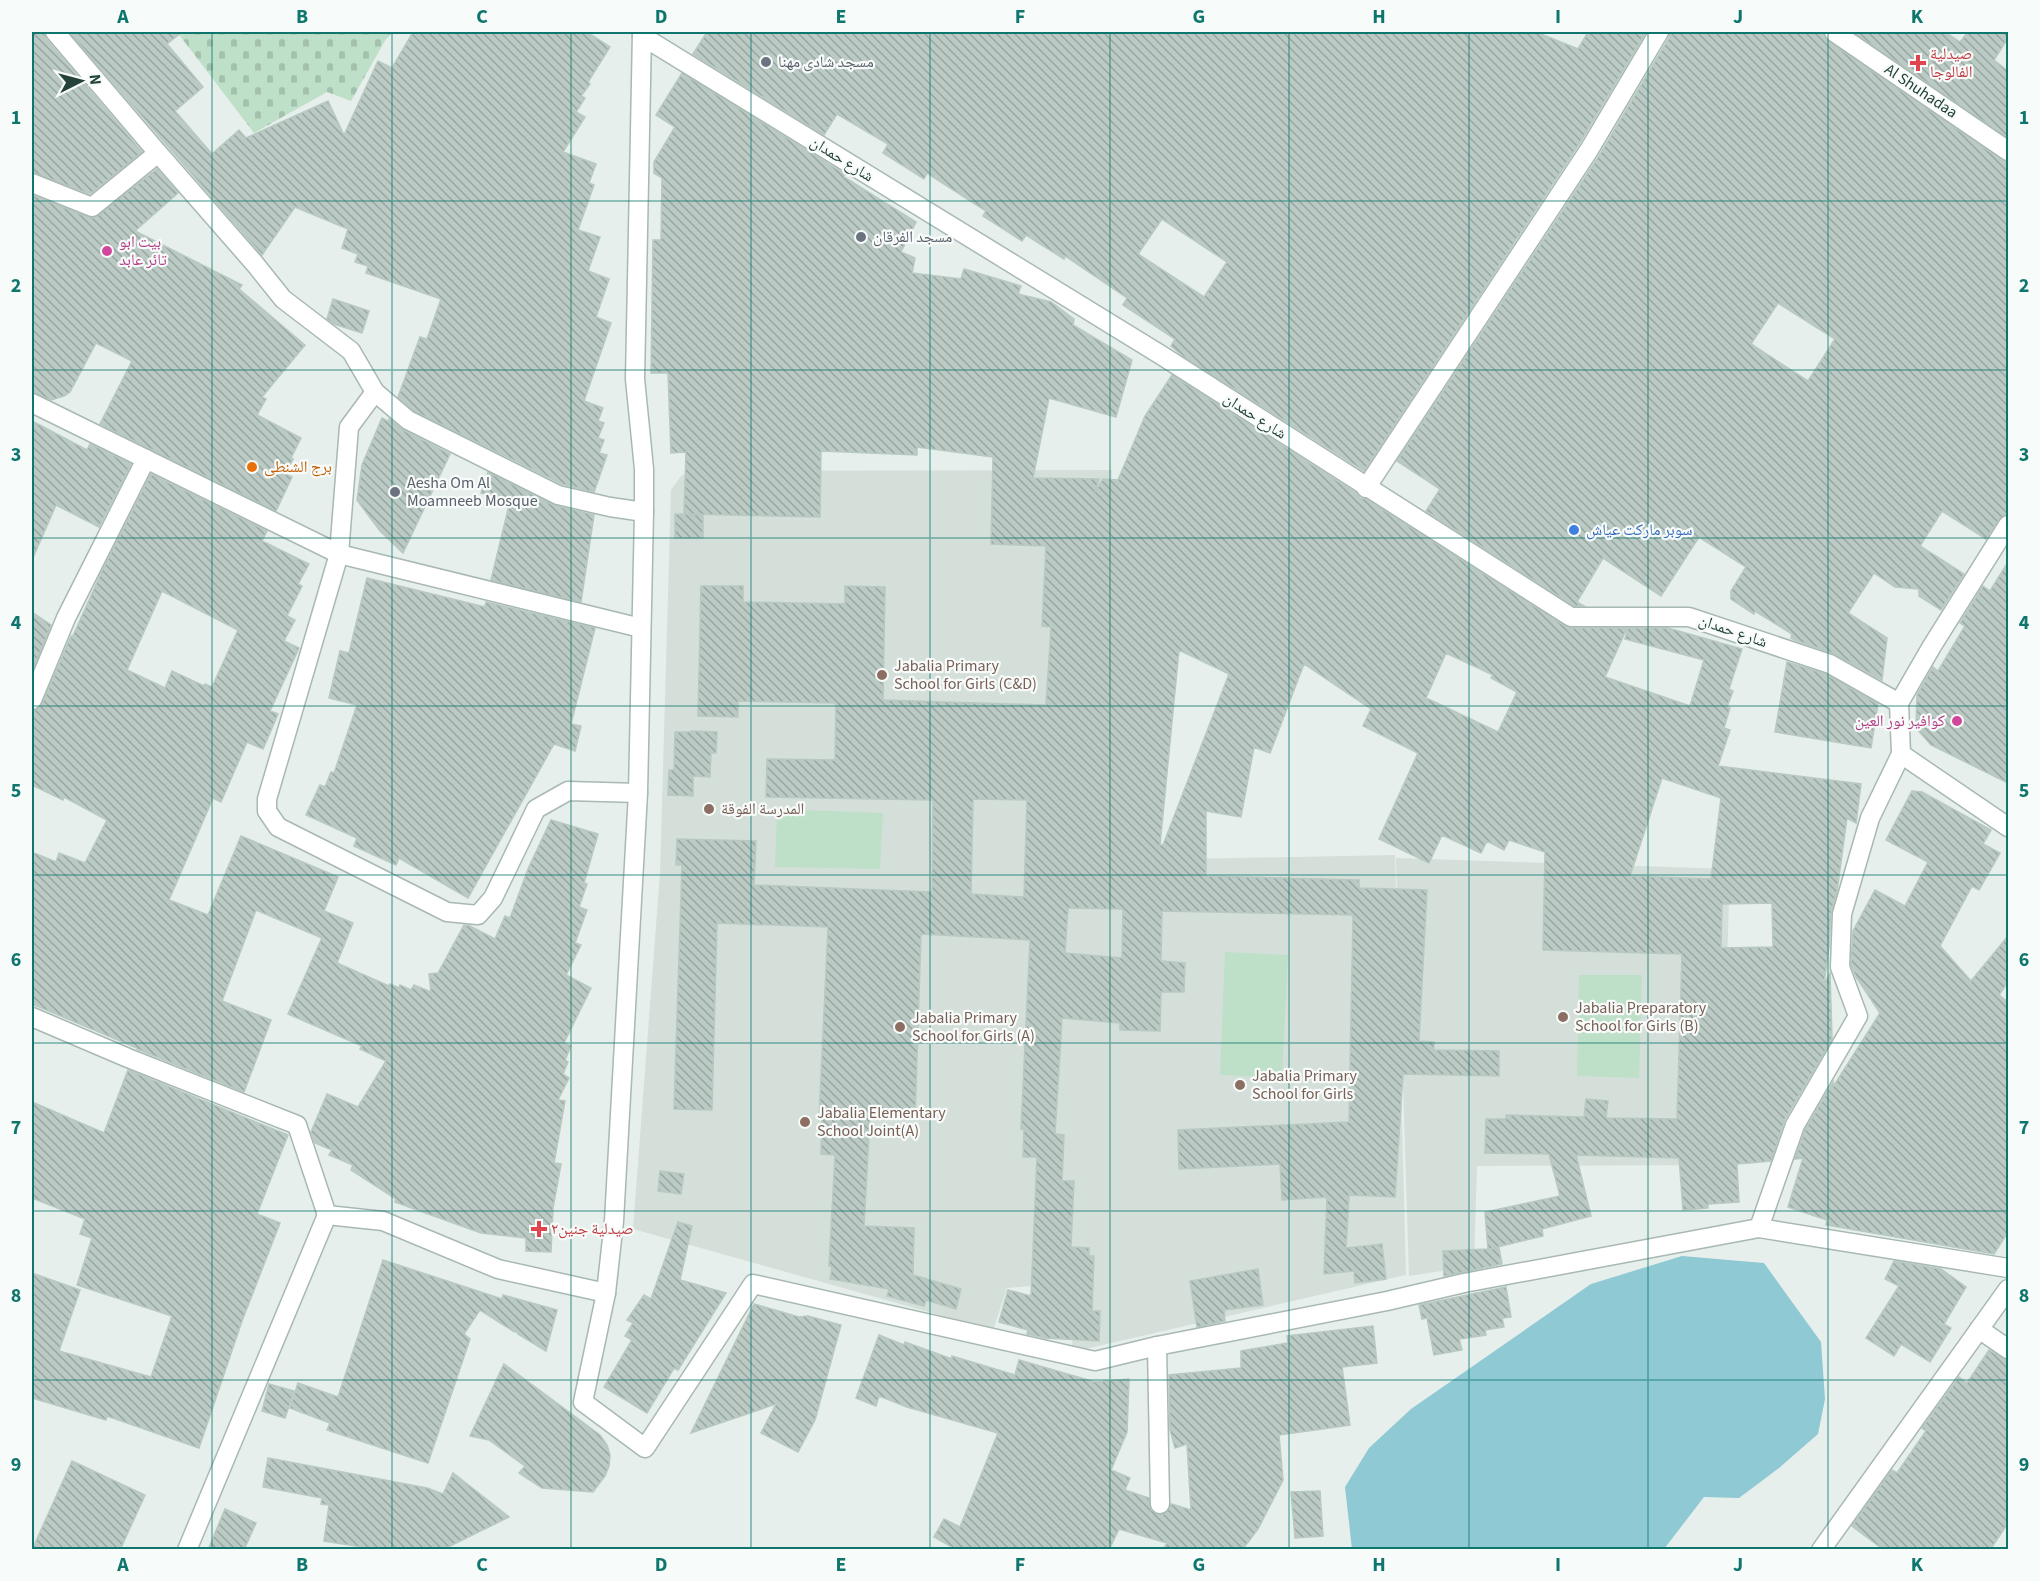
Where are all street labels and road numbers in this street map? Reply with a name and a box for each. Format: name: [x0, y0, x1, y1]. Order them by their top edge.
street label: Al Shuhadaa: [1880, 58, 1962, 124]
street label: شارع حمدان: [806, 131, 878, 187]
street label: شارع حمدان: [1219, 387, 1291, 445]
street label: شارع حمدان: [1696, 609, 1770, 653]

